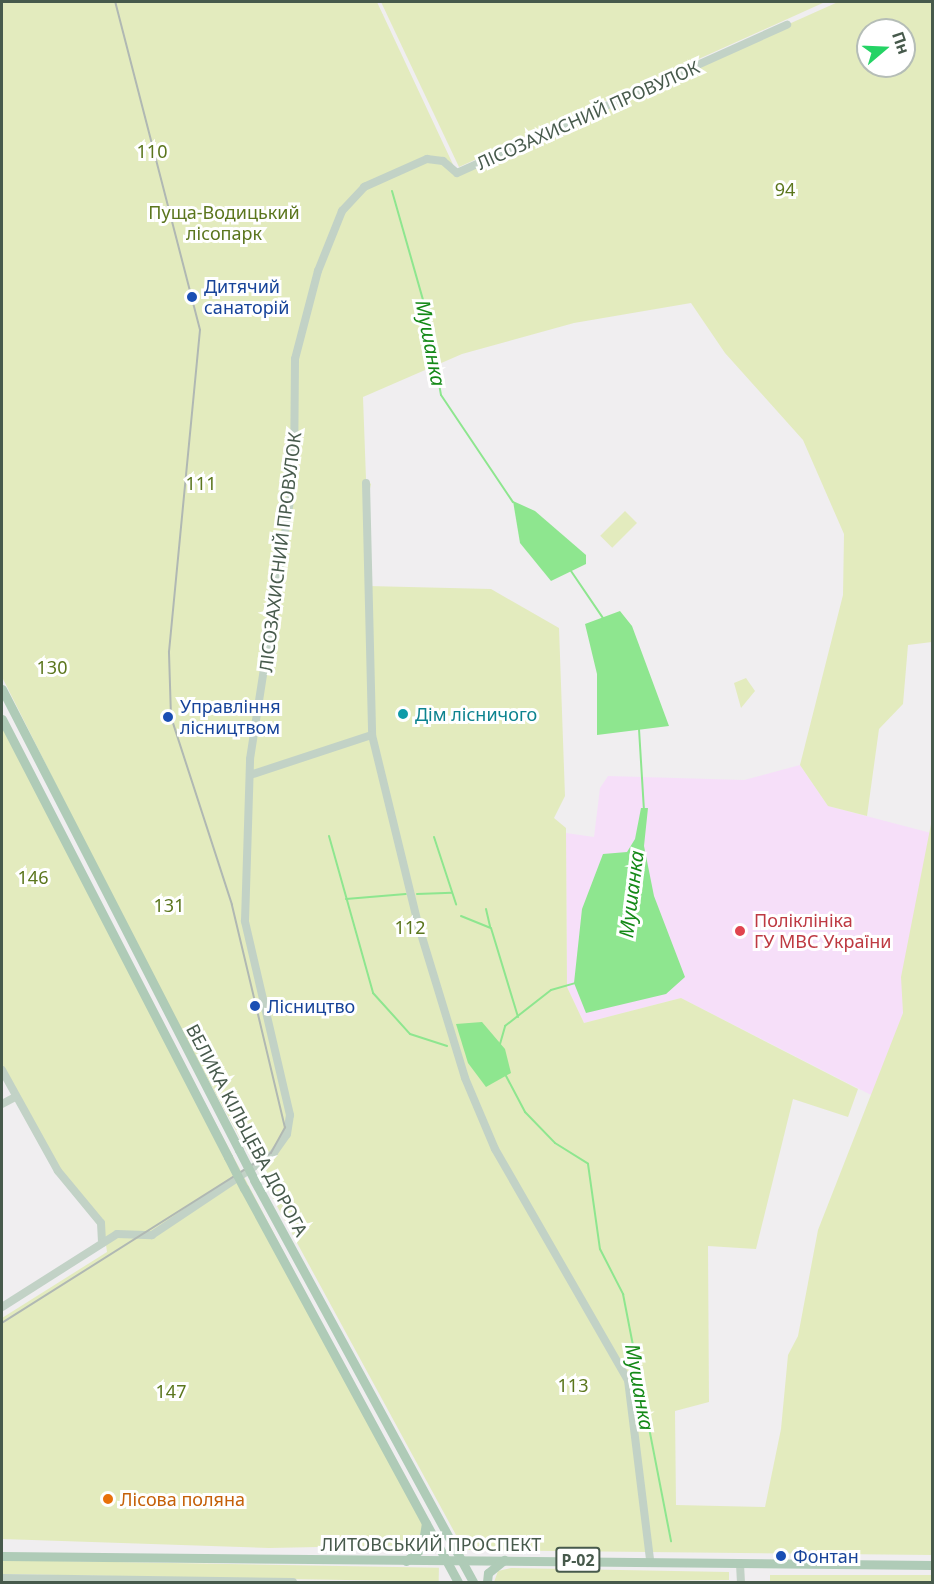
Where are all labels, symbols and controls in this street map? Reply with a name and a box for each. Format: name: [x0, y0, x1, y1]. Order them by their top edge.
north arrow: [856, 18, 916, 78]
text: Пн: [887, 28, 915, 57]
street label: ЛІСОЗАХИСНИЙ ПРОВУЛОК: [473, 56, 703, 174]
park label: 110: [137, 140, 167, 162]
park label: 94: [775, 178, 795, 200]
park label: Пуща-Водицький лісопарк: [148, 202, 300, 244]
place label: Дитячий санаторій: [204, 276, 289, 318]
marker: Дитячий санаторій: [185, 290, 199, 304]
water label: Мушанка: [411, 298, 451, 388]
street label: ЛІСОЗАХИСНИЙ ПРОВУЛОК: [255, 431, 305, 673]
park label: 111: [186, 472, 216, 494]
park label: 130: [37, 656, 67, 678]
place label: Управління лісництвом: [180, 696, 281, 738]
place label: Дім лісничого: [415, 703, 537, 725]
marker: Дім лісничого: [396, 707, 410, 721]
marker: Управління лісництвом: [161, 710, 175, 724]
water label: Мушанка: [614, 849, 648, 939]
park label: 146: [18, 866, 48, 888]
park label: 131: [154, 894, 184, 916]
place label: Поліклініка ГУ МВС України: [754, 910, 891, 952]
park label: 112: [395, 916, 425, 938]
marker: Поліклініка ГУ МВС України: [731, 922, 749, 940]
place label: Лісництво: [267, 995, 355, 1017]
marker: Лісництво: [248, 999, 262, 1013]
street label: ВЕЛИКА КІЛЬЦЕВА ДОРОГА: [182, 1020, 312, 1240]
water label: Мушанка: [621, 1342, 659, 1432]
park label: 113: [558, 1374, 588, 1396]
park label: 147: [156, 1380, 186, 1402]
place label: Лісова поляна: [120, 1488, 245, 1510]
marker: Лісова поляна: [101, 1492, 115, 1506]
street label: ЛИТОВСЬКИЙ ПРОСПЕКТ: [321, 1533, 541, 1555]
place label: Фонтан: [793, 1545, 859, 1567]
road number: Р-02: [554, 1547, 602, 1573]
marker: Фонтан: [774, 1549, 788, 1563]

